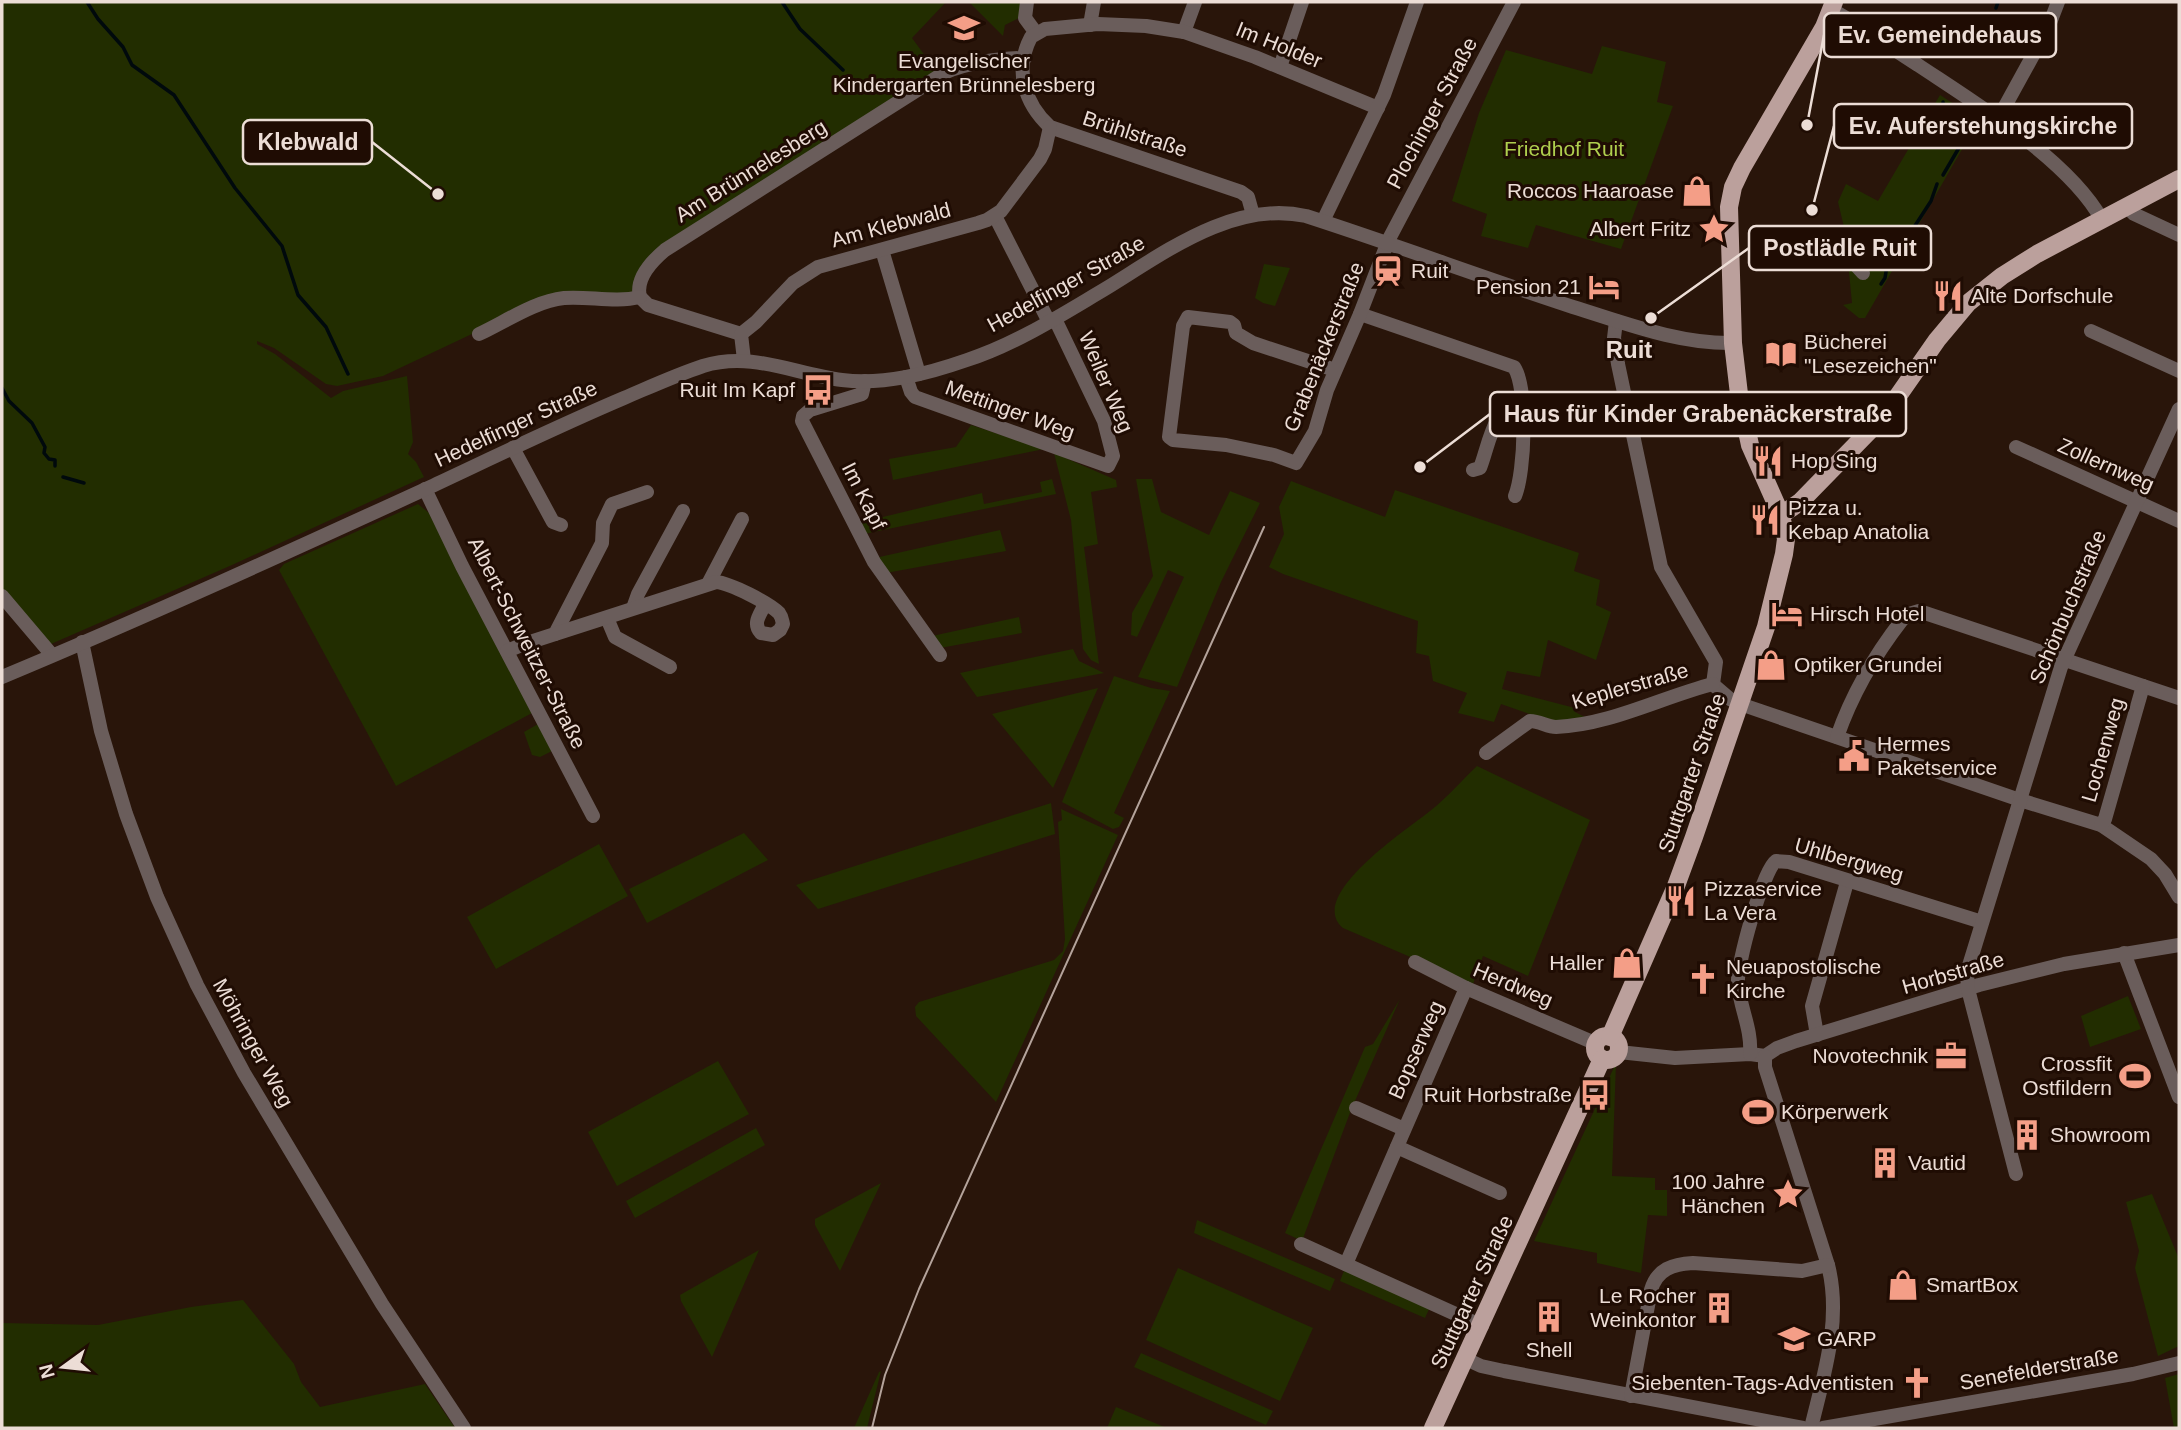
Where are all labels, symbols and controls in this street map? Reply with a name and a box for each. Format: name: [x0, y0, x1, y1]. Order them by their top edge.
school or university icon: Evangelischer Kindergarten Brünnelesberg: [947, 11, 981, 45]
callout: Ev. Gemeindehaus: [1824, 13, 2056, 57]
street label: Im Holder: [1233, 17, 1326, 72]
text: Ev. Gemeindehaus: [1838, 22, 2042, 48]
street label: Plochinger Straße: [1382, 33, 1481, 192]
place label: Evangelischer Kindergarten Brünnelesberg: [833, 49, 1095, 96]
callout: Ev. Auferstehungskirche: [1834, 104, 2132, 148]
street label: Brühlstraße: [1080, 106, 1190, 161]
text: Ev. Auferstehungskirche: [1849, 113, 2117, 139]
street label: Am Brünnelesberg: [671, 115, 831, 226]
callout: Klebwald: [243, 120, 372, 164]
text: Klebwald: [258, 129, 358, 155]
park label: Friedhof Ruit: [1504, 137, 1624, 160]
shop icon: Roccos Haaroase: [1680, 174, 1714, 208]
place label: Roccos Haaroase: [1507, 179, 1674, 202]
street label: Am Klebwald: [829, 198, 953, 251]
place icon: Albert Fritz: [1697, 212, 1731, 246]
place label: Albert Fritz: [1589, 217, 1691, 240]
callout: Postlädle Ruit: [1749, 226, 1931, 270]
street label: Hedelfinger Straße: [983, 231, 1148, 336]
text: Postlädle Ruit: [1763, 235, 1917, 261]
station icon: Ruit: [1371, 254, 1405, 288]
street label: Grabenäckerstraße: [1279, 259, 1368, 435]
place label: Ruit: [1411, 259, 1449, 282]
hotel icon: Pension 21: [1587, 270, 1621, 304]
place label: Pension 21: [1476, 275, 1581, 298]
restaurant icon: Alte Dorfschule: [1931, 279, 1965, 313]
place label: Alte Dorfschule: [1971, 284, 2113, 307]
street label: Weiler Weg: [1075, 328, 1138, 436]
place label: Bücherei "Lesezeichen": [1804, 330, 1937, 377]
district label: Ruit: [1606, 336, 1652, 363]
library icon: Bücherei "Lesezeichen": [1764, 337, 1798, 371]
bus stop icon: Ruit Im Kapf: [801, 373, 835, 407]
street label: Mettinger Weg: [942, 375, 1078, 444]
street label: Hedelfinger Straße: [431, 376, 601, 471]
place label: Ruit Im Kapf: [679, 378, 795, 401]
callout: Haus für Kinder Grabenäckerstraße: [1490, 392, 1906, 436]
text: Haus für Kinder Grabenäckerstraße: [1504, 401, 1892, 427]
street label: Zollernweg: [2055, 433, 2158, 496]
restaurant icon: Hop Sing: [1751, 444, 1785, 478]
place label: Hop Sing: [1791, 449, 1877, 472]
street label: Im Kapf: [838, 458, 891, 533]
place label: Pizza u. Kebap Anatolia: [1788, 496, 1930, 543]
restaurant icon: Pizza u. Kebap Anatolia: [1748, 503, 1782, 537]
street label: Schönbuchstraße: [2025, 527, 2110, 687]
street label: Albert-Schweitzer-Straße: [464, 533, 591, 752]
hotel icon: Hirsch Hotel: [1770, 597, 1804, 631]
place label: Hirsch Hotel: [1810, 602, 1924, 625]
shop icon: Optiker Grundei: [1754, 648, 1788, 682]
place label: Optiker Grundei: [1794, 653, 1942, 676]
street label: Keplerstraße: [1569, 658, 1691, 713]
street label: Stuttgarter Straße: [1653, 690, 1730, 855]
street label: Lochenweg: [2077, 695, 2128, 805]
place label: Hermes Paketservice: [1877, 732, 1997, 779]
public building icon: Hermes Paketservice: [1837, 739, 1871, 773]
street label: Uhlbergweg: [1792, 833, 1906, 886]
place label: Pizzaservice La Vera: [1704, 877, 1822, 924]
restaurant icon: Pizzaservice La Vera: [1664, 884, 1698, 918]
shop icon: Haller: [1610, 946, 1644, 980]
street label: Horbstraße: [1899, 947, 2007, 998]
place label: Haller: [1549, 951, 1604, 974]
place label: Neuapostolische Kirche: [1726, 955, 1881, 1002]
street label: Herdweg: [1470, 958, 1556, 1012]
church icon: Neuapostolische Kirche: [1686, 962, 1720, 996]
street label: Möhringer Weg: [209, 975, 298, 1111]
street label: Bopserweg: [1384, 997, 1447, 1102]
office icon: Novotechnik: [1934, 1039, 1968, 1073]
place label: Novotechnik: [1812, 1044, 1928, 1067]
place label: Crossfit Ostfildern: [2022, 1052, 2112, 1099]
sports icon: Crossfit Ostfildern: [2118, 1059, 2152, 1093]
bus stop icon: Ruit Horbstraße: [1578, 1078, 1612, 1112]
place label: Ruit Horbstraße: [1424, 1083, 1572, 1106]
sports icon: Körperwerk: [1741, 1095, 1775, 1129]
place label: Körperwerk: [1781, 1100, 1889, 1123]
building icon: Showroom: [2010, 1118, 2044, 1152]
place label: Showroom: [2050, 1123, 2150, 1146]
building icon: Vautid: [1868, 1146, 1902, 1180]
place label: Vautid: [1908, 1151, 1966, 1174]
place label: 100 Jahre Hänchen: [1672, 1170, 1765, 1217]
place icon: 100 Jahre Hänchen: [1771, 1177, 1805, 1211]
street label: Stuttgarter Straße: [1426, 1211, 1517, 1372]
shop icon: SmartBox: [1886, 1268, 1920, 1302]
place label: SmartBox: [1926, 1273, 2019, 1296]
place label: Le Rocher Weinkontor: [1590, 1284, 1696, 1331]
building icon: Le Rocher Weinkontor: [1702, 1291, 1736, 1325]
building icon: Shell: [1532, 1300, 1566, 1334]
school or university icon: GARP: [1777, 1322, 1811, 1356]
place label: GARP: [1817, 1327, 1877, 1350]
north arrow: [28, 1332, 98, 1402]
place label: Shell: [1526, 1338, 1572, 1361]
street label: Senefelderstraße: [1958, 1343, 2120, 1394]
text: N: [35, 1362, 59, 1381]
church icon: Siebenten-Tags-Adventisten: [1900, 1366, 1934, 1400]
place label: Siebenten-Tags-Adventisten: [1631, 1371, 1894, 1394]

